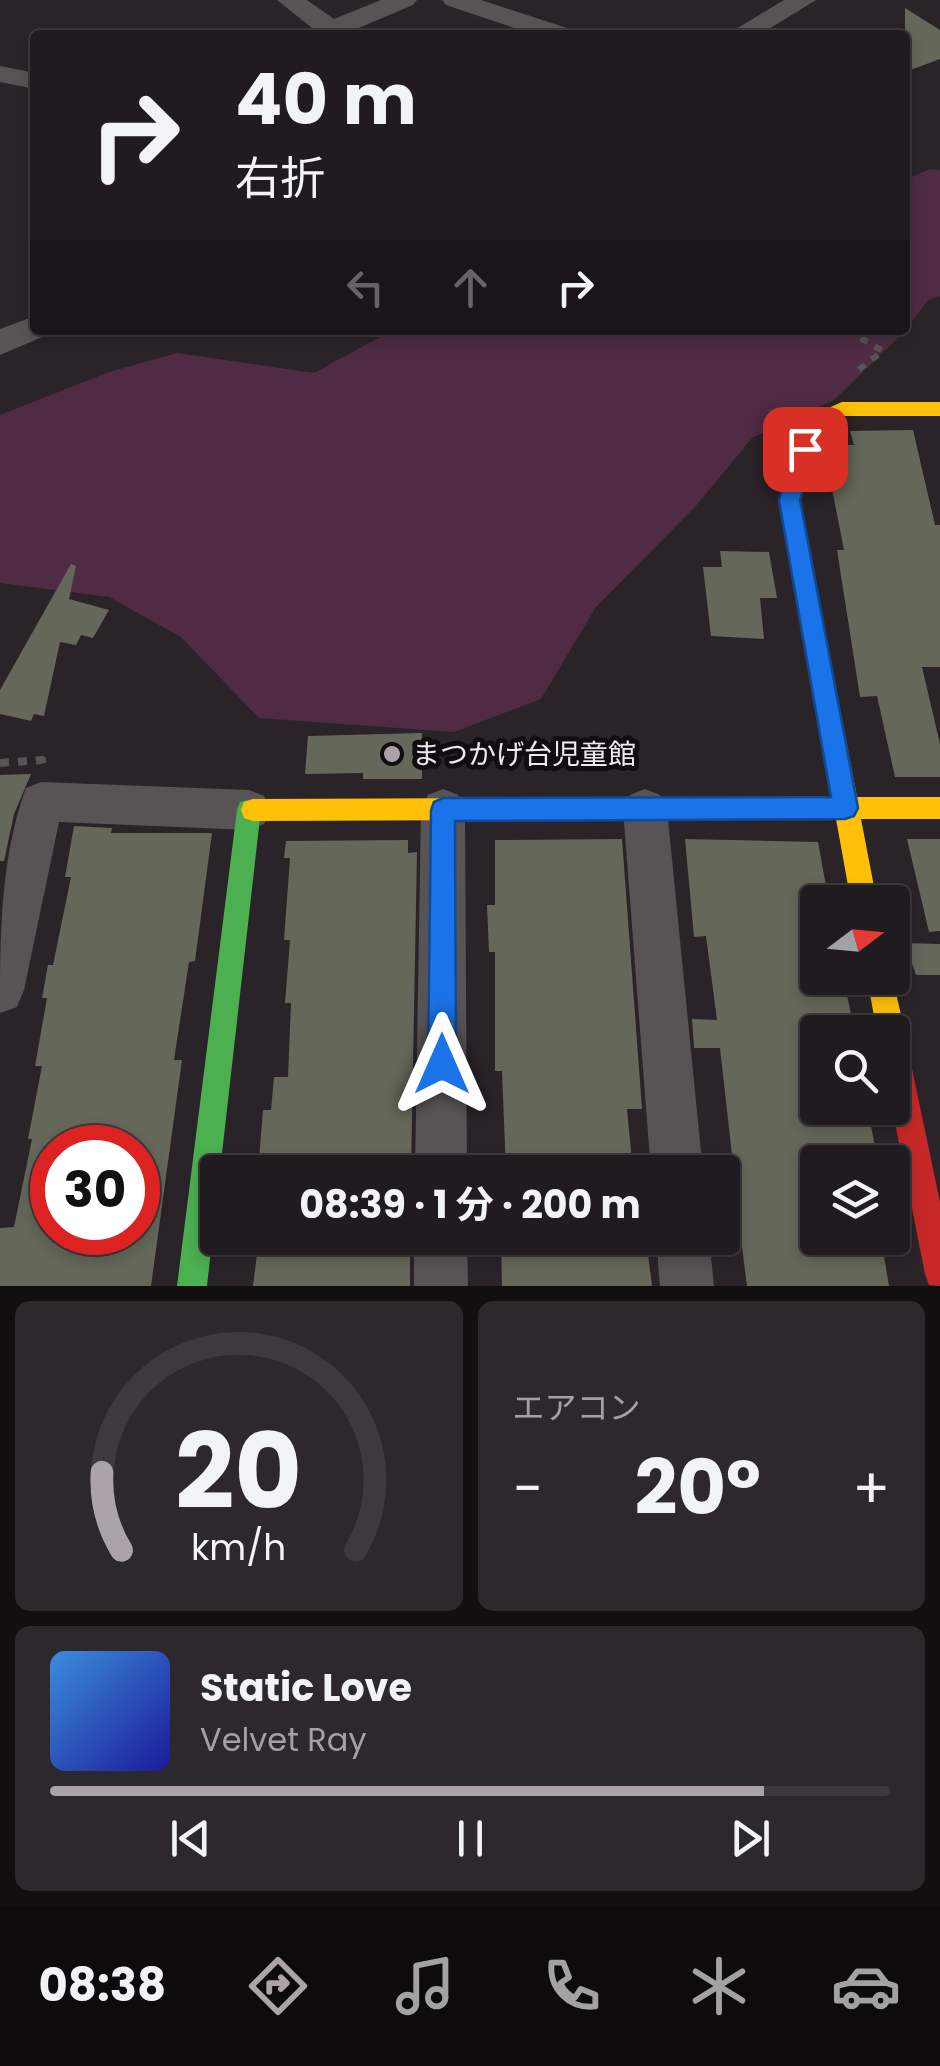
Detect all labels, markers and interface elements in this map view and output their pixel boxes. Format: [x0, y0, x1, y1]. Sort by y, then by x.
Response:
text: 40 m [235, 50, 417, 149]
icon: right [70, 70, 200, 200]
text: 右折 [235, 147, 325, 210]
icon: left [338, 260, 393, 315]
icon: ahead [443, 260, 498, 315]
icon: right [548, 260, 603, 315]
pin [763, 407, 848, 492]
icon: arrive [778, 422, 833, 477]
place label: まつかげ台児童館 [412, 735, 636, 774]
marker: まつかげ台児童館 [381, 743, 403, 765]
north arrow [800, 885, 910, 995]
map controls [800, 885, 910, 1255]
position arrow [390, 1012, 494, 1116]
button: search [800, 1015, 910, 1125]
speed limit sign: 30 [30, 1125, 160, 1255]
button: layers [800, 1145, 910, 1255]
text: 08:39 · 1 分 · 200 m [299, 1178, 641, 1231]
text: エアコン [513, 1385, 641, 1430]
text: 20 [175, 1399, 302, 1544]
text: 20° [634, 1435, 761, 1540]
text: − [513, 1450, 543, 1527]
text: + [852, 1450, 890, 1527]
text: km/h [191, 1522, 286, 1573]
text: Static Love [200, 1661, 412, 1714]
text: Velvet Ray [200, 1717, 366, 1762]
icon: previous [163, 1811, 218, 1866]
icon: pause [443, 1811, 498, 1866]
icon: next [723, 1811, 778, 1866]
icon: directions [243, 1951, 313, 2021]
icon: music [390, 1951, 460, 2021]
icon: phone [537, 1951, 607, 2021]
icon: climate [684, 1951, 754, 2021]
icon: car [831, 1951, 901, 2021]
text: 08:38 [39, 1954, 166, 2017]

